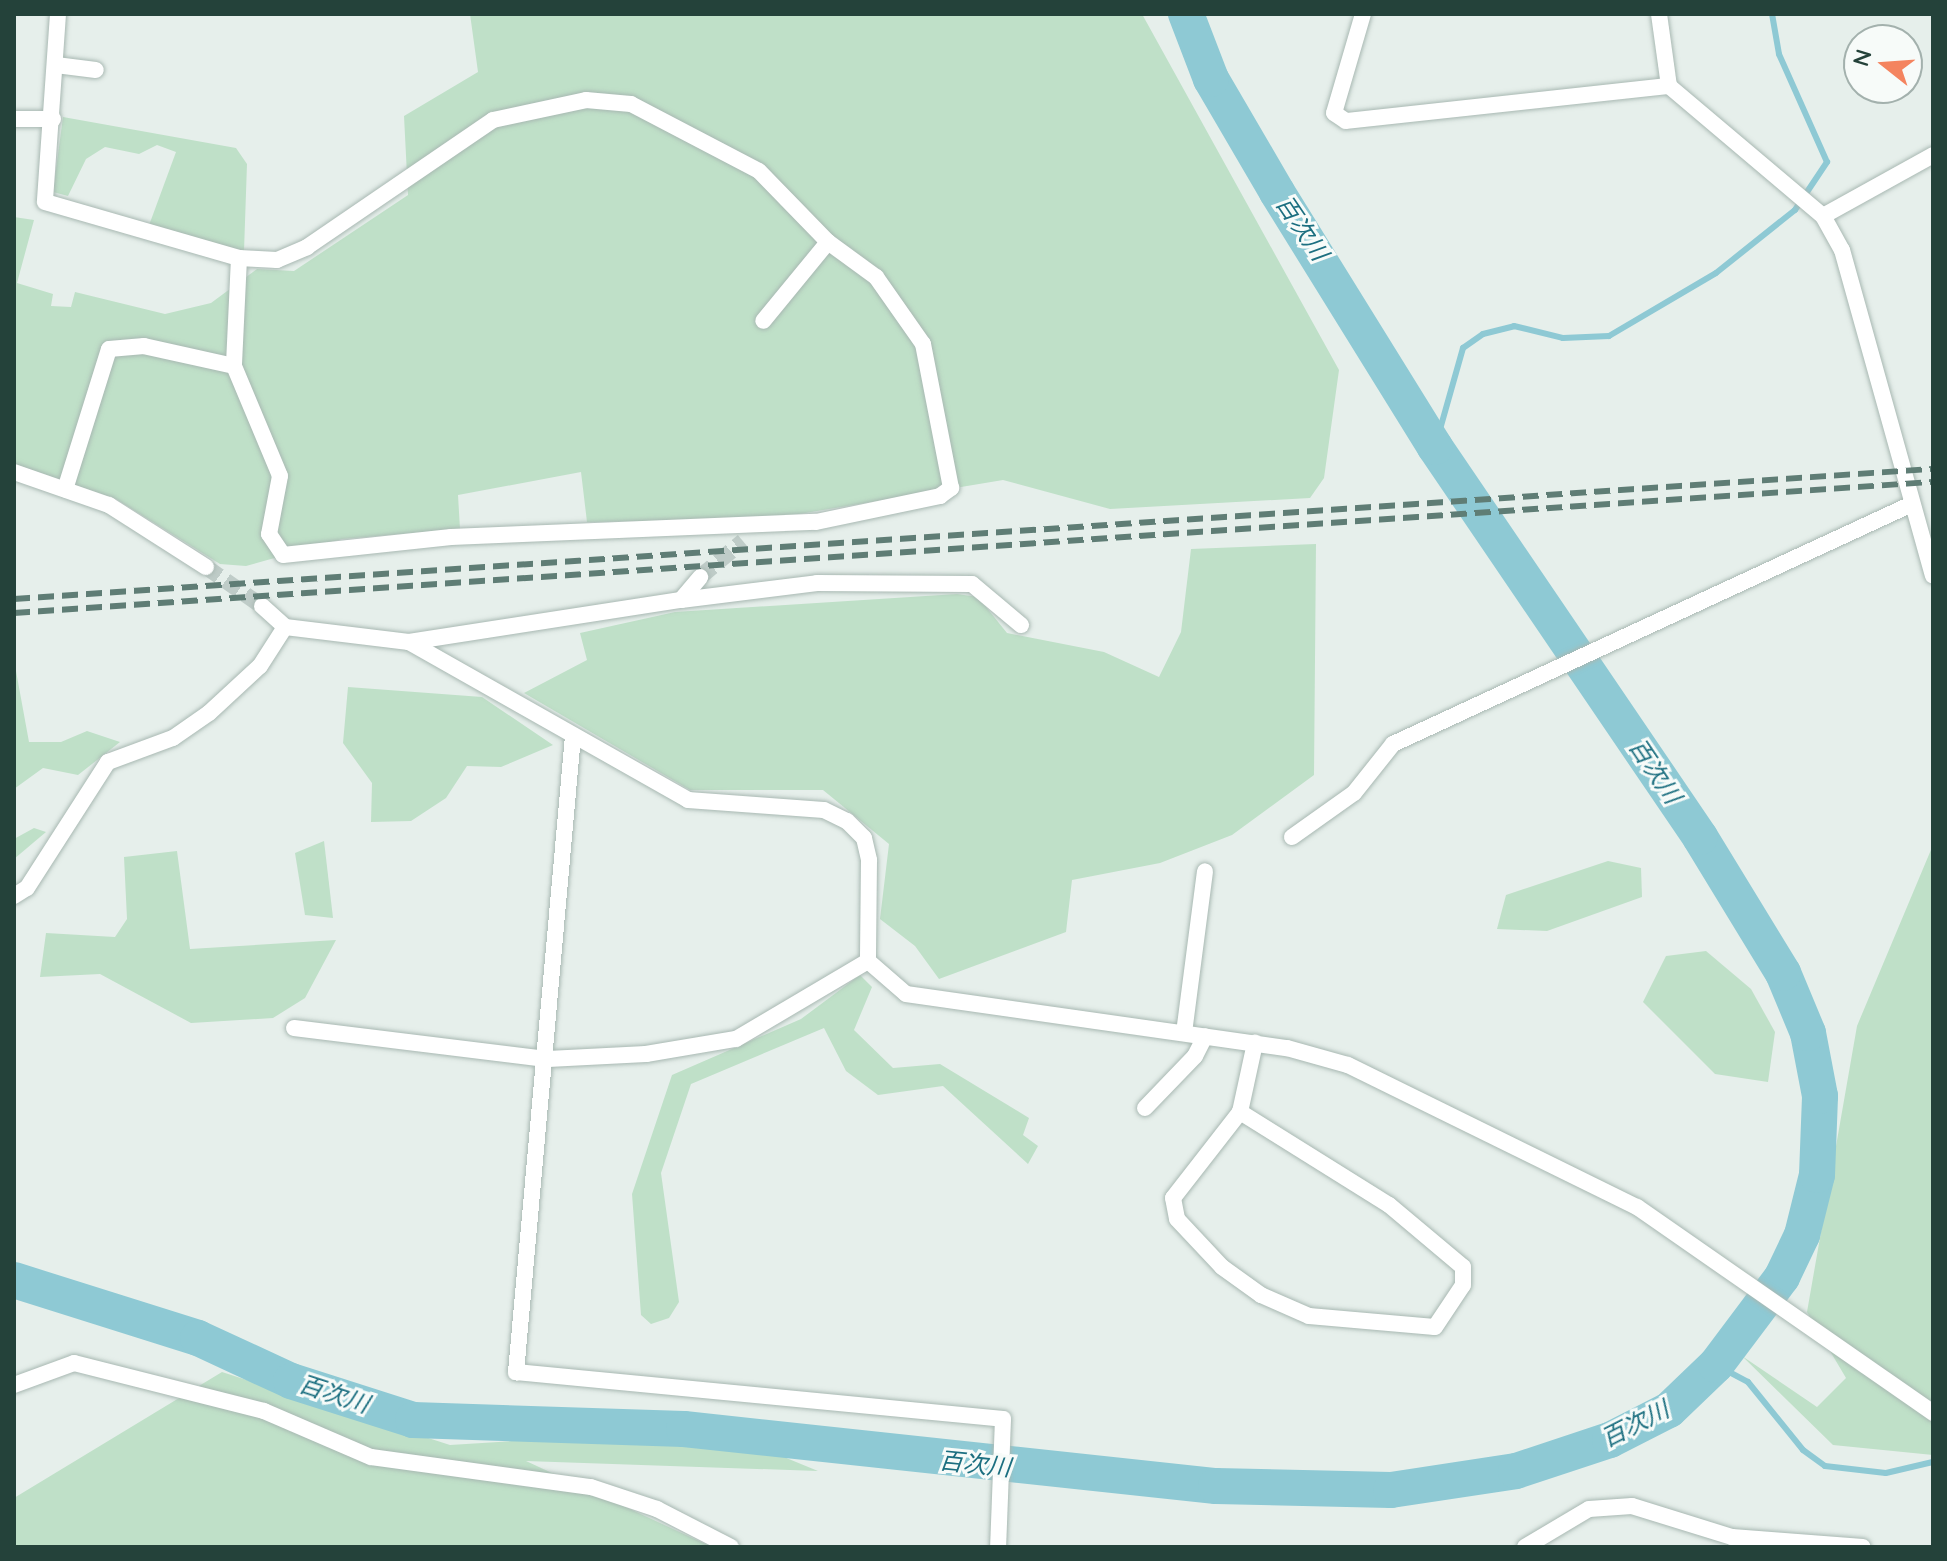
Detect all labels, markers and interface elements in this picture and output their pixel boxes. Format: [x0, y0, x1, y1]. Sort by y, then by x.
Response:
north arrow [1843, 24, 1923, 104]
text: N [1846, 46, 1878, 69]
water label: 百次川 [1270, 190, 1334, 266]
water label: 百次川 [1623, 733, 1687, 809]
water label: 百次川 [295, 1369, 373, 1419]
water label: 百次川 [1596, 1395, 1674, 1453]
water label: 百次川 [938, 1446, 1012, 1482]

